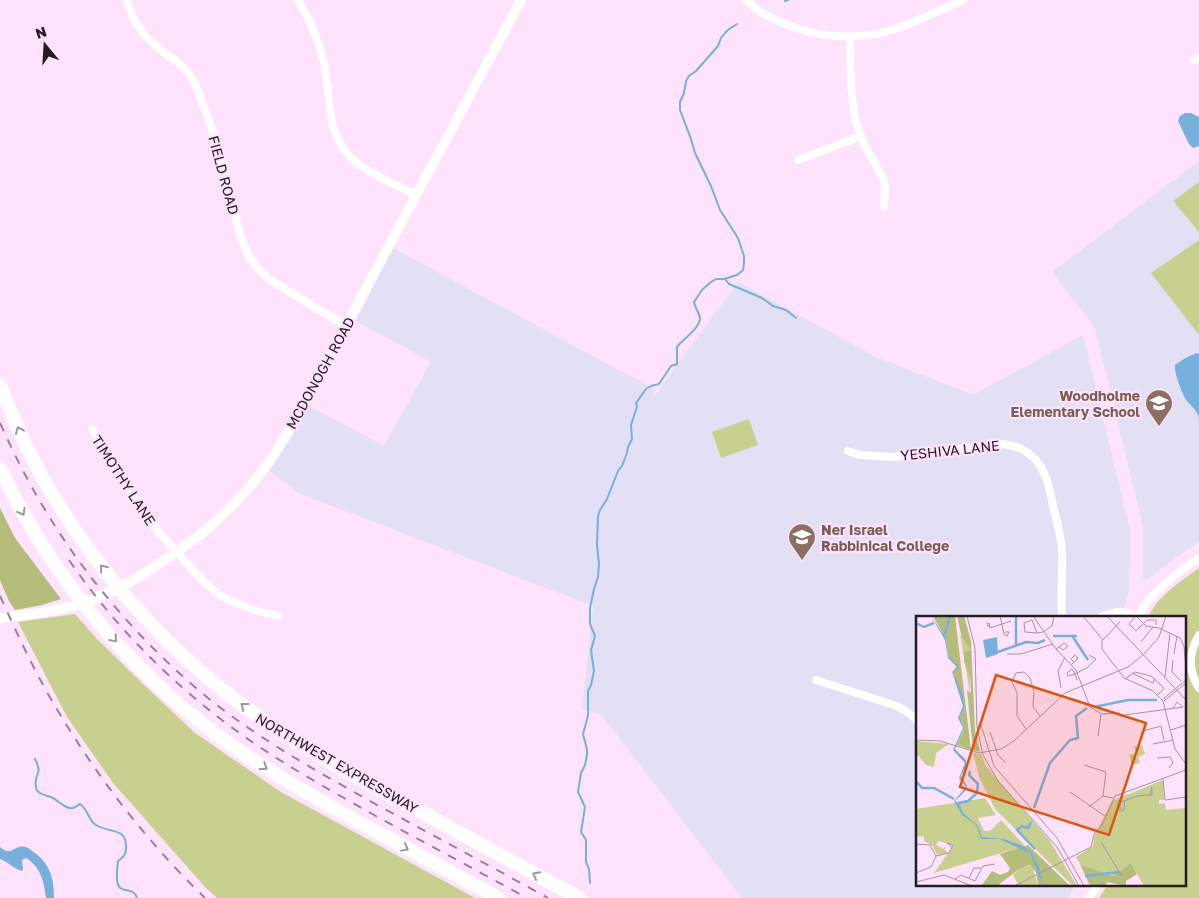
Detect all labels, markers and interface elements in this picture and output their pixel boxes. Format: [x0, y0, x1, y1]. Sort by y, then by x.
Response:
north arrow [20, 20, 70, 70]
text: N [33, 22, 49, 42]
street label: FIELD ROAD [205, 134, 243, 216]
street label: MCDONOGH ROAD [282, 314, 358, 432]
place label: Woodholme Elementary School [1011, 387, 1140, 420]
school or university icon: Woodholme Elementary School [1144, 388, 1174, 427]
one-way arrow [14, 426, 25, 435]
street label: TIMOTHY LANE [89, 432, 159, 528]
street label: YESHIVA LANE [900, 436, 1000, 464]
one-way arrow [16, 507, 26, 516]
place label: Ner Israel Rabbinical College [821, 521, 949, 554]
school or university icon: Ner Israel Rabbinical College [787, 522, 817, 561]
one-way arrow [100, 565, 109, 574]
inset map [916, 616, 1186, 886]
one-way arrow [108, 634, 117, 643]
one-way arrow [241, 704, 250, 712]
street label: NORTHWEST EXPRESSWAY [253, 709, 421, 817]
one-way arrow [258, 761, 267, 770]
one-way arrow [399, 841, 408, 851]
one-way arrow [532, 871, 541, 881]

